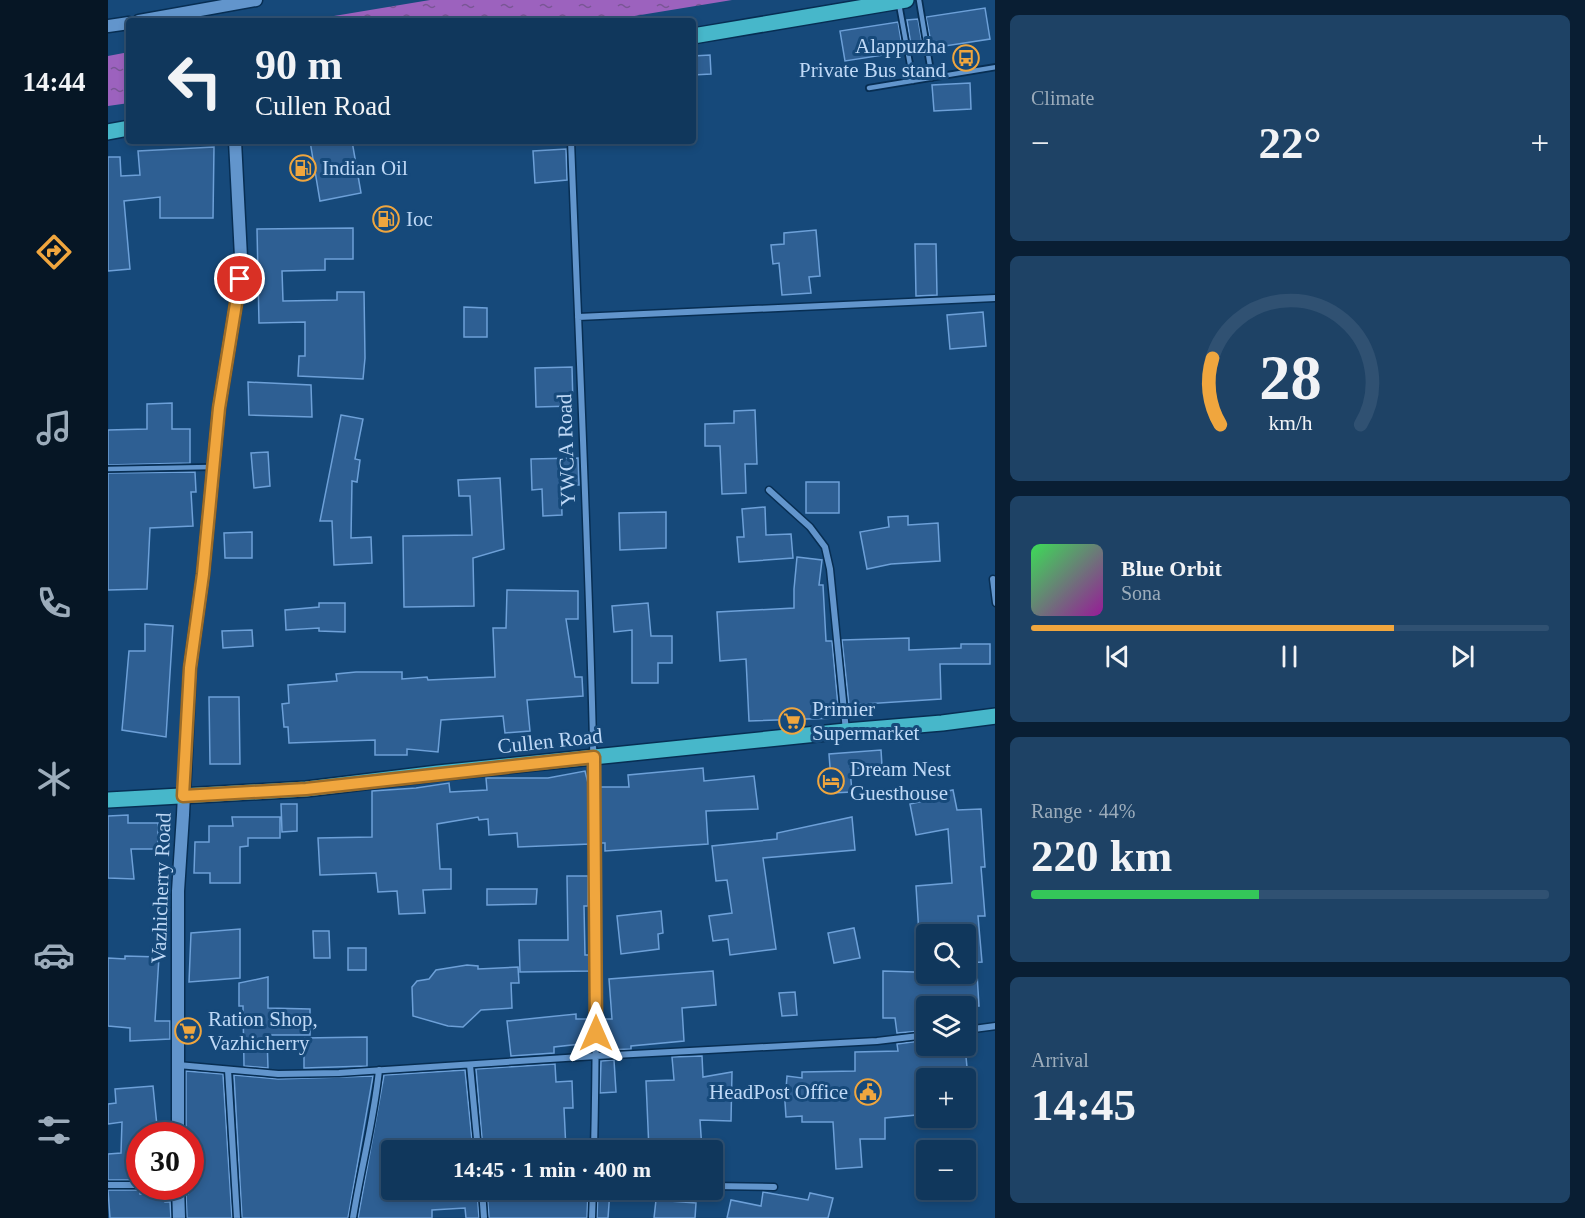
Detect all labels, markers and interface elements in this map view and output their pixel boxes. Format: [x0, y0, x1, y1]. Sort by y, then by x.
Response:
place label: Alappuzha Private Bus stand [799, 34, 947, 82]
icon: left [156, 42, 234, 120]
text: 90 m [255, 42, 343, 88]
bus stop icon: Alappuzha Private Bus stand [951, 43, 981, 73]
text: 14:44 [23, 67, 86, 97]
text: Climate [1031, 87, 1094, 109]
text: Cullen Road [255, 91, 391, 121]
text: 22° [1259, 118, 1322, 168]
text: − [1031, 125, 1050, 161]
text: + [1530, 125, 1549, 161]
fuel station icon: Indian Oil [288, 153, 318, 183]
place label: Indian Oil [322, 156, 408, 180]
fuel station icon: Ioc [371, 204, 401, 234]
place label: Ioc [406, 207, 433, 231]
icon: directions [33, 231, 75, 273]
pin [214, 253, 265, 304]
icon: arrive [223, 262, 256, 295]
text: 28 [1259, 344, 1321, 413]
street label: YWCA Road [552, 393, 580, 507]
icon: music [33, 407, 75, 449]
text: km/h [1268, 412, 1312, 436]
text: Blue Orbit [1121, 556, 1222, 581]
icon: phone [33, 582, 75, 624]
text: Sona [1121, 582, 1161, 604]
icon: previous [1101, 640, 1134, 673]
icon: pause [1273, 640, 1306, 673]
icon: next [1446, 640, 1479, 673]
place label: Primier Supermarket [812, 697, 919, 745]
supermarket icon: Primier Supermarket [777, 706, 807, 736]
street label: Cullen Road [496, 723, 604, 758]
place label: Dream Nest Guesthouse [850, 757, 951, 805]
icon: climate [33, 758, 75, 800]
hotel icon: Dream Nest Guesthouse [816, 766, 846, 796]
text: Range · 44% [1031, 800, 1135, 822]
street label: Vazhicherry Road [146, 812, 176, 964]
text: 220 km [1031, 831, 1172, 881]
map controls [916, 924, 976, 1200]
button: search [916, 924, 976, 984]
icon: car [33, 934, 75, 976]
button: layers [916, 996, 976, 1056]
position arrow [564, 1001, 628, 1065]
place label: Ration Shop, Vazhicherry [208, 1007, 318, 1055]
supermarket icon: Ration Shop, Vazhicherry [173, 1016, 203, 1046]
text: Arrival [1031, 1049, 1089, 1071]
button: + [916, 1068, 976, 1128]
public building icon: HeadPost Office [853, 1077, 883, 1107]
place label: HeadPost Office [709, 1080, 848, 1104]
text: 14:45 [1031, 1080, 1136, 1130]
icon: filters [33, 1109, 75, 1151]
speed limit sign: 30 [126, 1122, 204, 1200]
button: − [916, 1140, 976, 1200]
text: 14:45 · 1 min · 400 m [453, 1157, 651, 1182]

